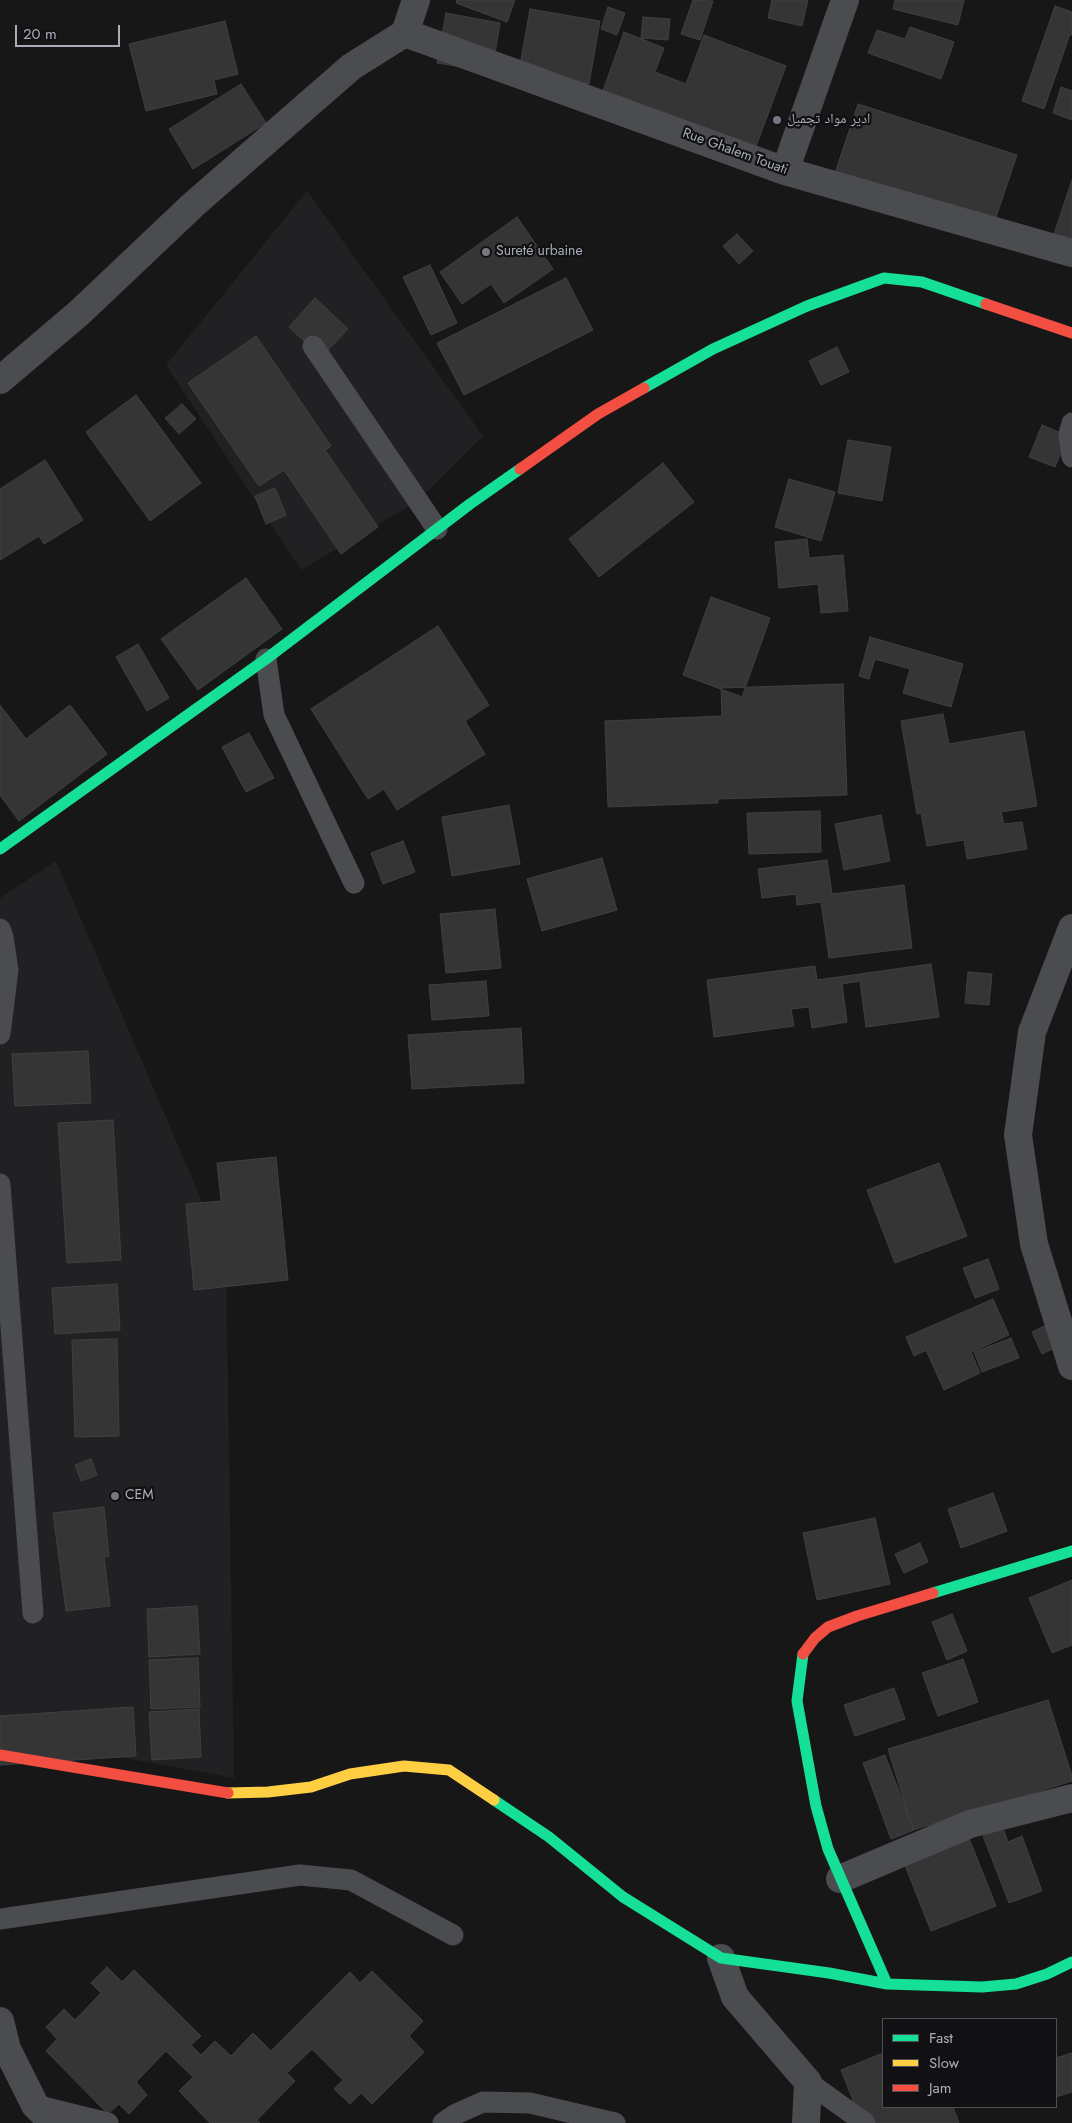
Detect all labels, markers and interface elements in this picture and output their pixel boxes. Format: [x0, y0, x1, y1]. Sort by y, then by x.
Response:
scale bar [18, 15, 122, 47]
text: 20 m [23, 23, 57, 45]
place label: ادير مواد تجميل [787, 112, 870, 128]
marker: ادير مواد تجميل [771, 114, 783, 126]
street label: Rue Ghalem Touati [680, 125, 790, 179]
place label: Sureté urbaine [496, 244, 583, 260]
marker: Sureté urbaine [480, 246, 492, 258]
place label: CEM [125, 1488, 154, 1504]
marker: CEM [109, 1490, 121, 1502]
legend [882, 2018, 1057, 2108]
text: Fast [929, 2027, 953, 2049]
text: Slow [929, 2052, 959, 2074]
text: Jam [929, 2077, 952, 2099]

